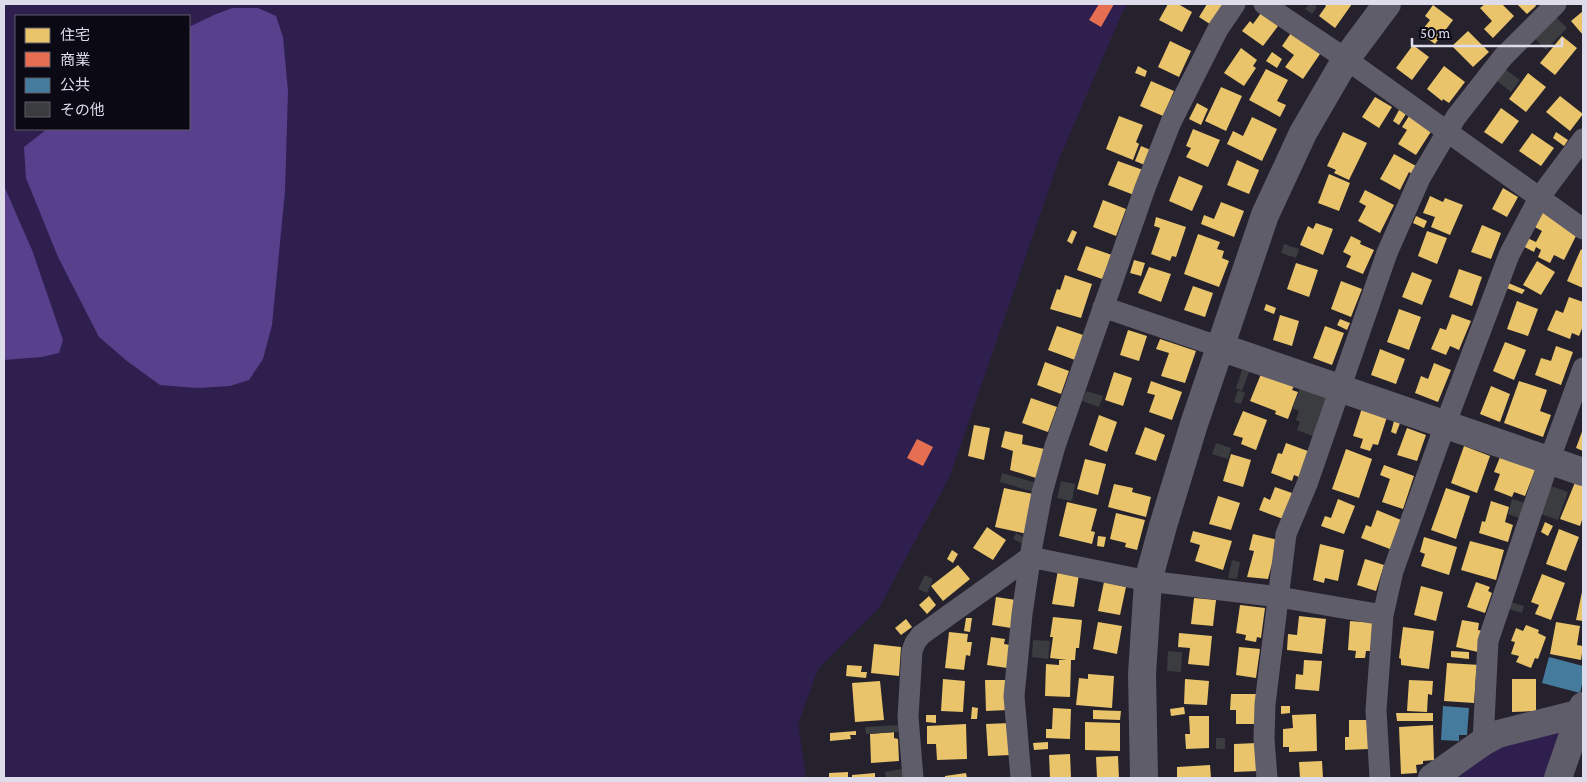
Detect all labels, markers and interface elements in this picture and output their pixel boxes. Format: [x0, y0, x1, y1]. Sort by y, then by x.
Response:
legend [15, 15, 190, 130]
scale bar [1412, 15, 1562, 47]
text: 50 m [1420, 25, 1450, 41]
text: 住宅 [60, 27, 90, 43]
text: 商業 [60, 52, 90, 68]
text: 公共 [60, 77, 90, 93]
text: その他 [60, 102, 105, 118]

